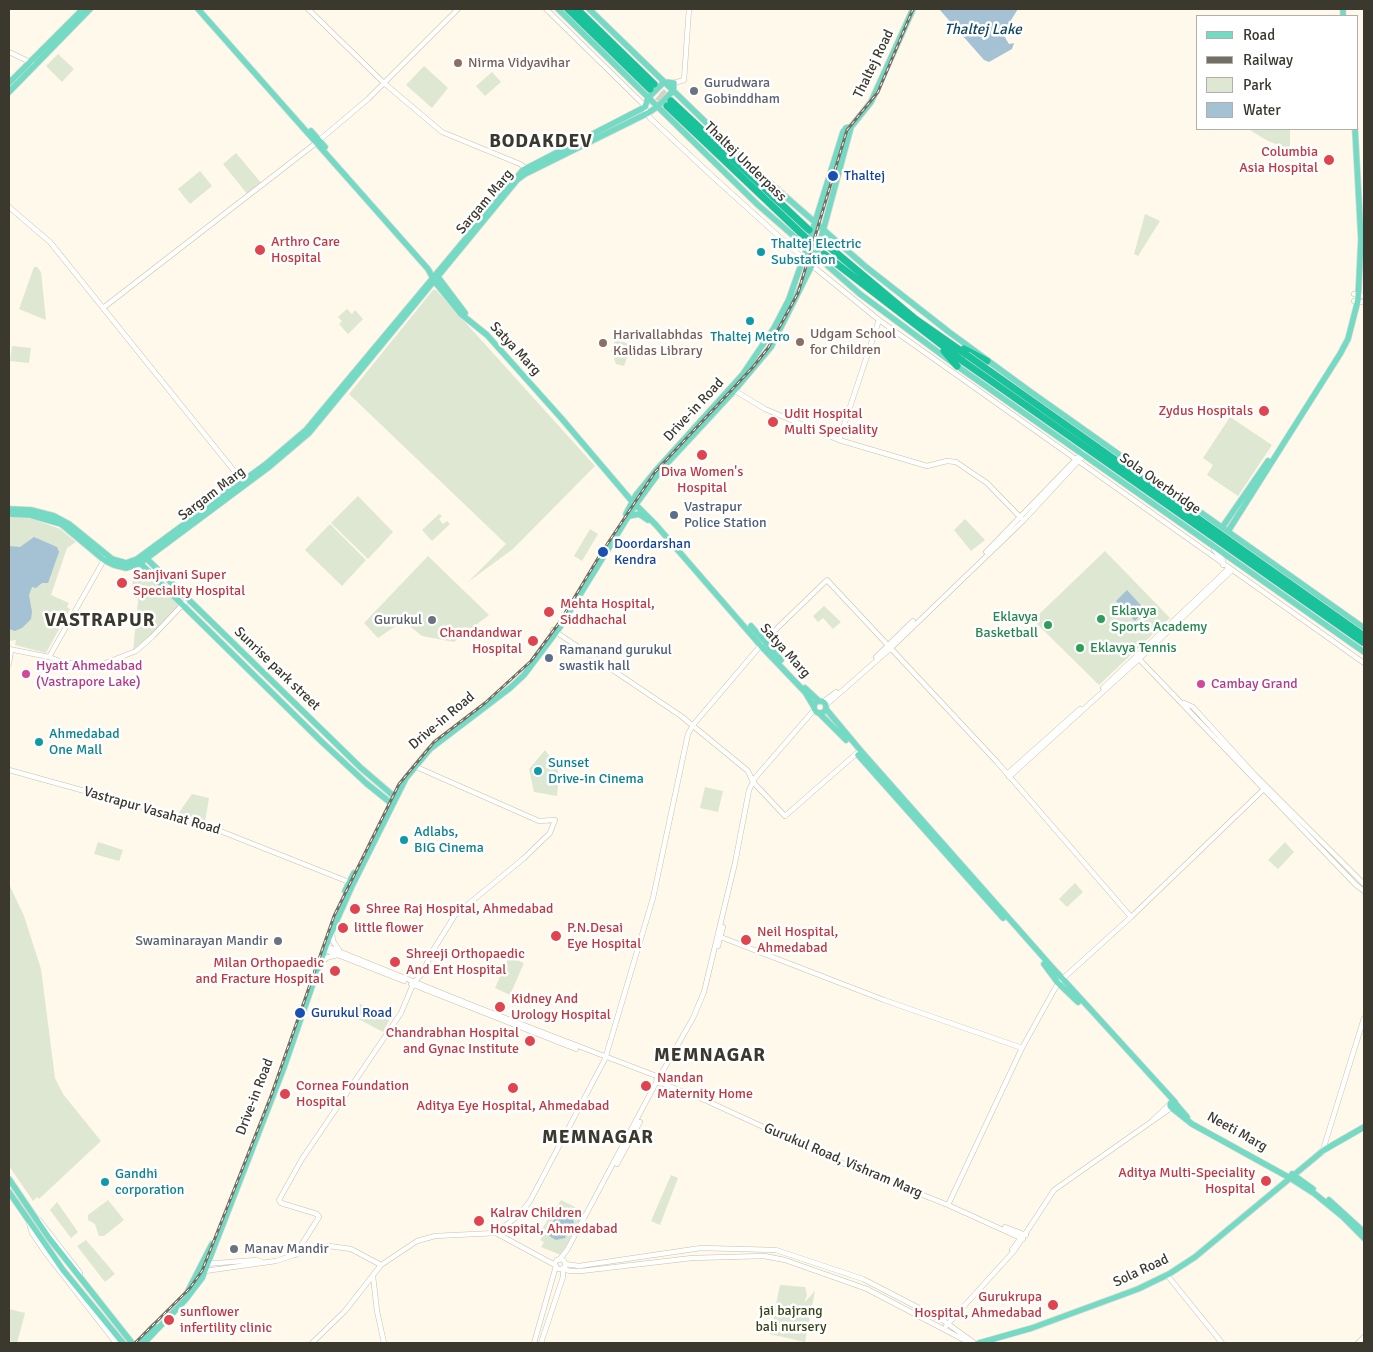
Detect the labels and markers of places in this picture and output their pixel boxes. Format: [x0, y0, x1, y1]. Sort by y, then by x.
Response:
place label: Nirma Vidyavihar [468, 55, 570, 71]
marker: Nirma Vidyavihar [452, 57, 464, 69]
place label: Gurudwara Gobinddham [704, 75, 780, 108]
marker: Gurudwara Gobinddham [688, 85, 700, 97]
place label: Columbia Asia Hospital [1239, 144, 1318, 176]
marker: Columbia Asia Hospital [1322, 153, 1336, 167]
place label: Thaltej [844, 168, 885, 184]
marker: Thaltej [826, 169, 840, 183]
place label: Arthro Care Hospital [271, 234, 340, 266]
place label: Thaltej Electric Substation [771, 236, 861, 268]
marker: Arthro Care Hospital [253, 243, 267, 257]
marker: Thaltej Electric Substation [755, 246, 767, 258]
marker: Thaltej Metro [744, 315, 756, 327]
place label: Udgam School for Children [810, 326, 896, 358]
place label: Harivallabhdas Kalidas Library [613, 327, 703, 360]
place label: Thaltej Metro [710, 329, 790, 345]
marker: Udgam School for Children [794, 336, 806, 348]
marker: Harivallabhdas Kalidas Library [597, 337, 609, 349]
place label: Zydus Hospitals [1159, 403, 1253, 419]
marker: Zydus Hospitals [1257, 404, 1271, 418]
place label: Udit Hospital Multi Speciality [784, 406, 878, 438]
marker: Udit Hospital Multi Speciality [766, 415, 780, 429]
marker: Diva Women's Hospital [695, 448, 709, 462]
place label: Diva Women's Hospital [661, 464, 743, 497]
place label: Vastrapur Police Station [684, 499, 767, 532]
marker: Vastrapur Police Station [668, 509, 680, 521]
place label: Doordarshan Kendra [614, 536, 691, 568]
marker: Doordarshan Kendra [596, 545, 610, 559]
place label: Sanjivani Super Speciality Hospital [133, 567, 245, 600]
marker: Sanjivani Super Speciality Hospital [115, 576, 129, 590]
place label: Mehta Hospital, Siddhachal [560, 596, 655, 628]
place label: Eklavya Sports Academy [1111, 603, 1207, 636]
marker: Mehta Hospital, Siddhachal [542, 605, 556, 619]
place label: Eklavya Basketball [975, 609, 1038, 642]
place label: Gurukul [374, 612, 422, 628]
marker: Eklavya Sports Academy [1095, 613, 1107, 625]
marker: Gurukul [426, 614, 438, 626]
marker: Eklavya Basketball [1042, 619, 1054, 631]
place label: Chandandwar Hospital [439, 625, 522, 658]
marker: Chandandwar Hospital [526, 634, 540, 648]
place label: Eklavya Tennis [1090, 640, 1177, 656]
place label: Ramanand gurukul swastik hall [559, 642, 672, 674]
marker: Eklavya Tennis [1074, 642, 1086, 654]
marker: Ramanand gurukul swastik hall [543, 652, 555, 664]
place label: Hyatt Ahmedabad (Vastrapore Lake) [36, 658, 142, 690]
marker: Hyatt Ahmedabad (Vastrapore Lake) [20, 668, 32, 680]
place label: Cambay Grand [1211, 676, 1298, 692]
marker: Cambay Grand [1195, 678, 1207, 690]
place label: Ahmedabad One Mall [49, 726, 120, 759]
marker: Ahmedabad One Mall [33, 736, 45, 748]
place label: Sunset Drive-in Cinema [548, 755, 644, 788]
marker: Sunset Drive-in Cinema [532, 765, 544, 777]
place label: Adlabs, BIG Cinema [414, 824, 484, 856]
marker: Adlabs, BIG Cinema [398, 834, 410, 846]
place label: Shree Raj Hospital, Ahmedabad [366, 901, 553, 917]
marker: Shree Raj Hospital, Ahmedabad [348, 902, 362, 916]
place label: little flower [354, 920, 423, 936]
place label: P.N.Desai Eye Hospital [567, 920, 641, 952]
marker: little flower [336, 921, 350, 935]
place label: Neil Hospital, Ahmedabad [757, 924, 838, 956]
marker: P.N.Desai Eye Hospital [549, 929, 563, 943]
place label: Swaminarayan Mandir [135, 933, 268, 949]
marker: Neil Hospital, Ahmedabad [739, 933, 753, 947]
marker: Swaminarayan Mandir [272, 935, 284, 947]
place label: Shreeji Orthopaedic And Ent Hospital [406, 946, 525, 979]
place label: Milan Orthopaedic and Fracture Hospital [195, 955, 324, 988]
marker: Shreeji Orthopaedic And Ent Hospital [388, 955, 402, 969]
marker: Milan Orthopaedic and Fracture Hospital [328, 964, 342, 978]
place label: Kidney And Urology Hospital [511, 991, 611, 1024]
marker: Kidney And Urology Hospital [493, 1000, 507, 1014]
place label: Gurukul Road [311, 1005, 392, 1021]
marker: Gurukul Road [293, 1006, 307, 1020]
place label: Chandrabhan Hospital and Gynac Institute [386, 1025, 519, 1058]
marker: Chandrabhan Hospital and Gynac Institute [523, 1034, 537, 1048]
place label: Nandan Maternity Home [657, 1070, 753, 1102]
place label: Cornea Foundation Hospital [296, 1078, 409, 1110]
marker: Nandan Maternity Home [639, 1079, 653, 1093]
marker: Aditya Eye Hospital, Ahmedabad [506, 1081, 520, 1095]
marker: Cornea Foundation Hospital [278, 1087, 292, 1101]
place label: Aditya Eye Hospital, Ahmedabad [417, 1098, 609, 1114]
place label: Aditya Multi-Speciality Hospital [1118, 1165, 1255, 1198]
place label: Gandhi corporation [115, 1166, 184, 1198]
marker: Aditya Multi-Speciality Hospital [1259, 1174, 1273, 1188]
marker: Gandhi corporation [99, 1176, 111, 1188]
place label: Kalrav Children Hospital, Ahmedabad [490, 1205, 618, 1238]
marker: Kalrav Children Hospital, Ahmedabad [472, 1214, 486, 1228]
place label: Manav Mandir [244, 1241, 329, 1257]
marker: Manav Mandir [228, 1243, 240, 1255]
place label: Gurukrupa Hospital, Ahmedabad [914, 1289, 1042, 1321]
marker: Gurukrupa Hospital, Ahmedabad [1046, 1298, 1060, 1312]
place label: sunflower infertility clinic [180, 1304, 272, 1336]
marker: sunflower infertility clinic [162, 1313, 176, 1327]

